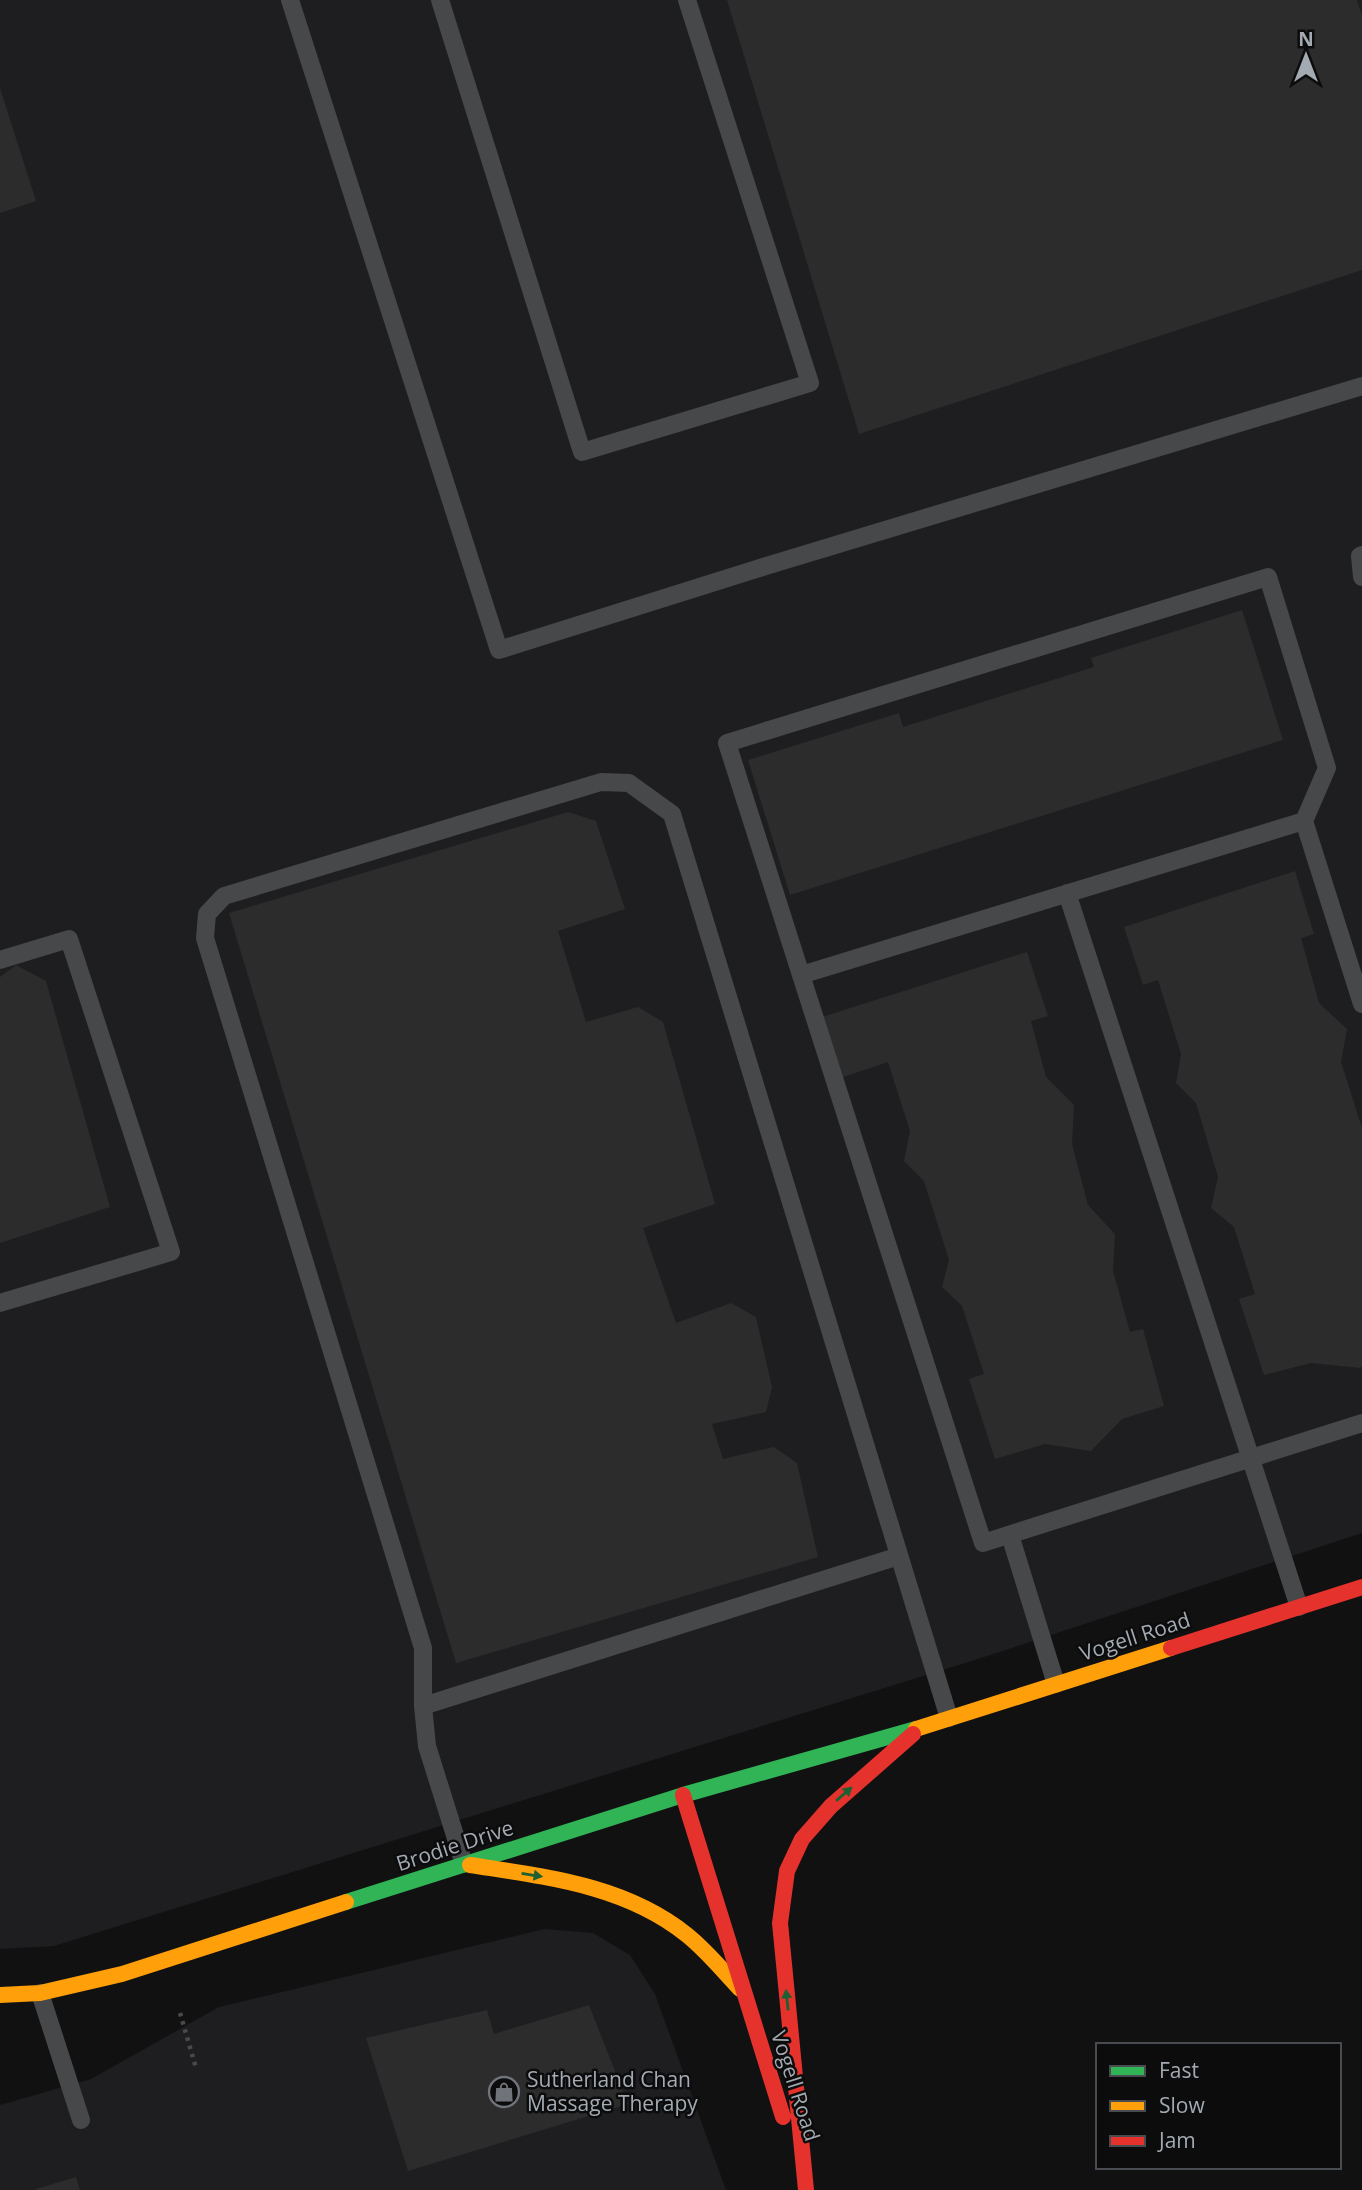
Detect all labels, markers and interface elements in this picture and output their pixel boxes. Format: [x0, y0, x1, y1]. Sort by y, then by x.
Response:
north arrow [1271, 21, 1341, 91]
text: N [1298, 26, 1314, 52]
street label: Vogell Road [1076, 1605, 1193, 1667]
one-way arrow [836, 1786, 853, 1802]
street label: Brodie Drive [393, 1813, 517, 1877]
one-way arrow [521, 1870, 543, 1881]
one-way arrow [782, 1989, 793, 2011]
street label: Vogell Road [765, 2027, 827, 2144]
legend [1096, 2043, 1341, 2169]
text: Fast [1159, 2056, 1199, 2084]
place label: Sutherland Chan Massage Therapy [527, 2065, 698, 2117]
shop icon: Sutherland Chan Massage Therapy [487, 2075, 521, 2109]
text: Slow [1159, 2091, 1205, 2119]
text: Jam [1157, 2126, 1196, 2154]

